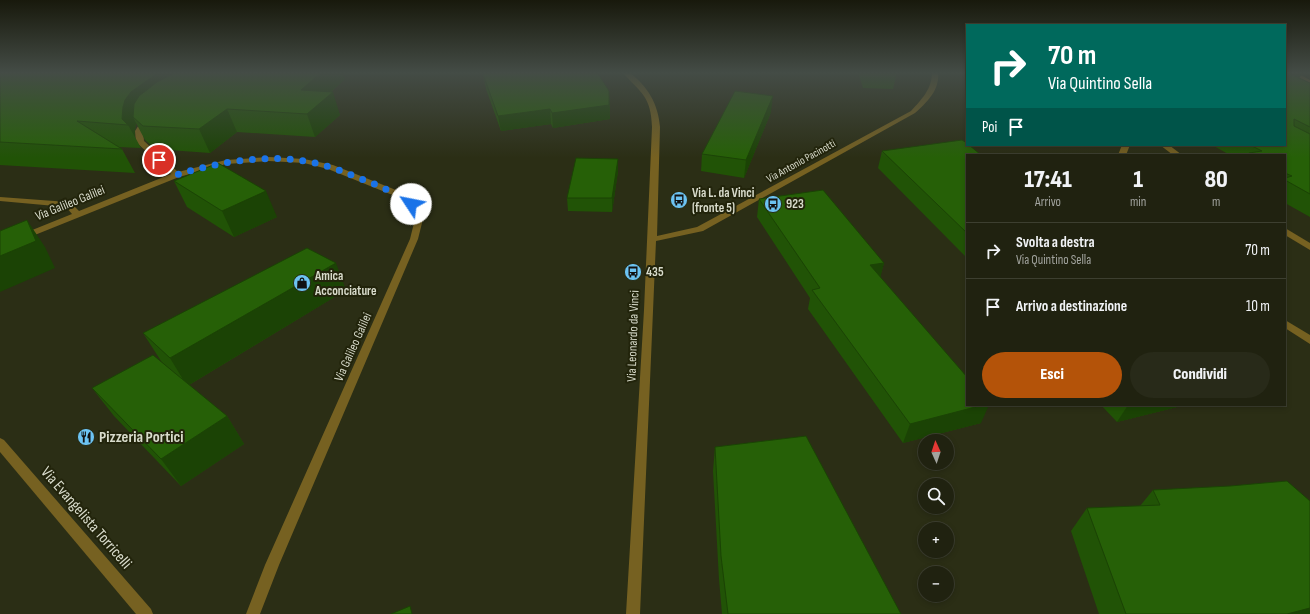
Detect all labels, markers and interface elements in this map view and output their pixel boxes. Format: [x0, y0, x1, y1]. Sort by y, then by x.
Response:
text: 70 m [1048, 39, 1096, 72]
icon: right [982, 40, 1034, 92]
text: Via Quintino Sella [1048, 73, 1152, 94]
icon: arrive [1005, 116, 1027, 138]
text: Poi [982, 118, 997, 137]
street label: Via Antonio Pacinotti [764, 137, 838, 185]
pin [142, 143, 176, 177]
icon: arrive [148, 149, 170, 171]
text: 17:41 [1024, 165, 1072, 194]
text: 1 [1133, 165, 1143, 194]
text: 80 [1204, 165, 1228, 194]
street label: Via Galileo Galilei [33, 182, 107, 224]
position arrow [390, 183, 432, 225]
place label: Via L. da Vinci (fronte 5) [692, 185, 755, 216]
bus stop icon: Via L. da Vinci (fronte 5) [669, 190, 689, 210]
bus stop icon: 923 [763, 194, 783, 214]
text: Arrivo [1035, 194, 1061, 210]
text: min [1130, 194, 1146, 210]
text: m [1212, 194, 1220, 210]
place label: 923 [786, 196, 804, 212]
text: Svolta a destra [1016, 233, 1095, 252]
icon: right [982, 240, 1004, 262]
text: 70 m [1245, 241, 1270, 260]
text: Via Quintino Sella [1016, 252, 1091, 268]
bus stop icon: 435 [623, 262, 643, 282]
place label: 435 [646, 264, 664, 280]
place label: Amica Acconciature [314, 268, 377, 299]
shop icon: Amica Acconciature [292, 273, 312, 293]
street label: Via Leonardo da Vinci [623, 290, 643, 382]
icon: arrive [982, 296, 1004, 318]
text: Arrivo a destinazione [1016, 297, 1127, 316]
text: 10 m [1246, 297, 1270, 316]
street label: Via Galileo Galilei [331, 310, 375, 384]
button: Esci [982, 352, 1122, 398]
button: Condividi [1130, 352, 1270, 398]
restaurant icon: Pizzeria Portici [76, 427, 96, 447]
place label: Pizzeria Portici [99, 428, 184, 447]
north arrow [918, 434, 954, 470]
map controls [918, 434, 954, 602]
street label: Via Evangelista Torricelli [37, 463, 135, 573]
button: search [918, 478, 954, 514]
button: + [918, 522, 954, 558]
button: − [918, 566, 954, 602]

